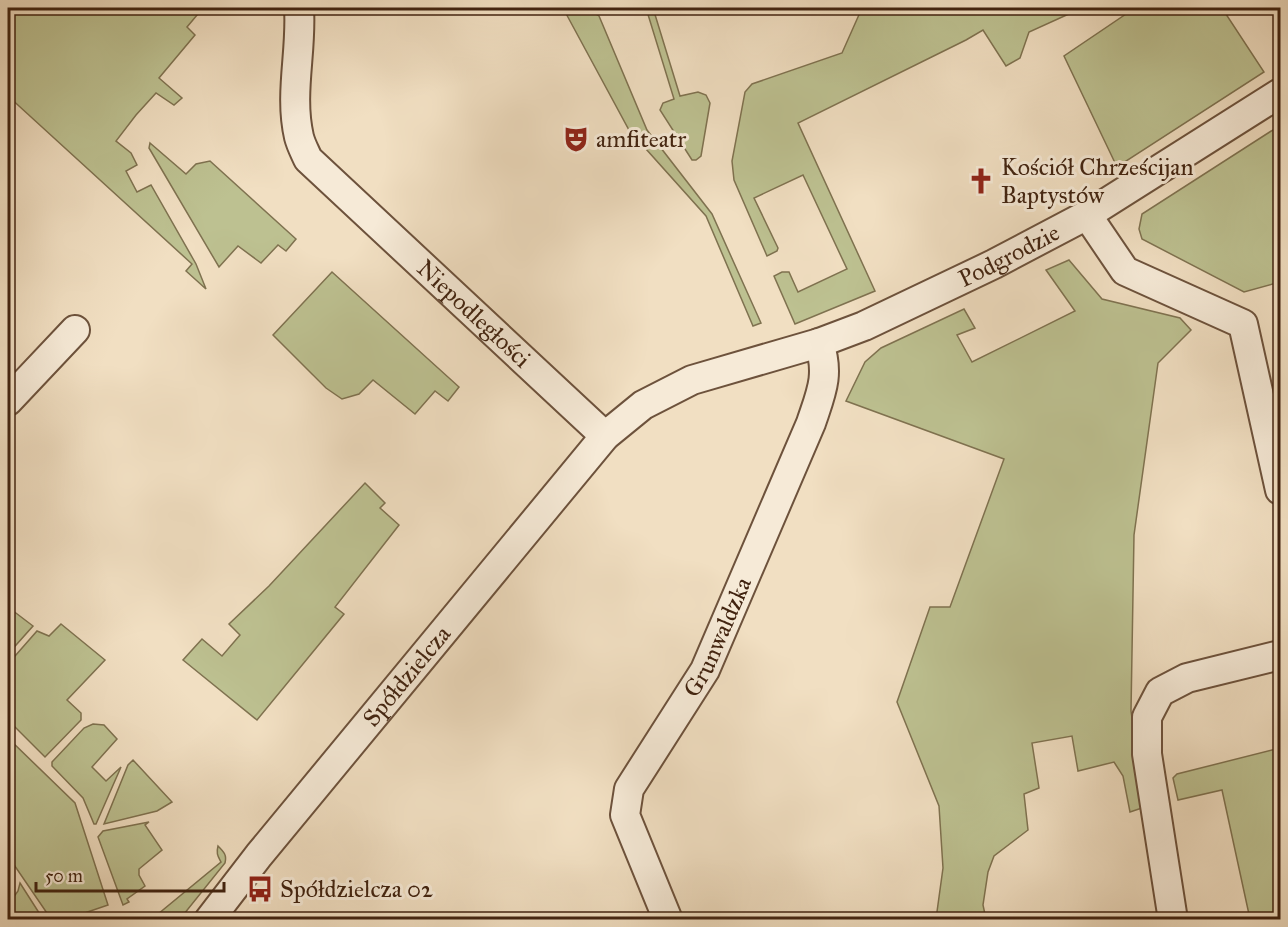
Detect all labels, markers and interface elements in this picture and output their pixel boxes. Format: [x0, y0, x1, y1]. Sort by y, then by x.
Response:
theatre icon: amfiteatr [561, 124, 591, 154]
place label: amfiteatr [596, 124, 686, 154]
place label: Kościół Chrześcijan Baptystów [1001, 152, 1193, 210]
church icon: Kościół Chrześcijan Baptystów [966, 166, 996, 196]
street label: Podgrodzie [954, 217, 1065, 294]
street label: Niepodległości [411, 253, 537, 374]
street label: Grunwaldzka [677, 572, 758, 703]
street label: Spółdzielcza [356, 619, 458, 733]
scale bar [36, 855, 224, 893]
text: 50 m [45, 865, 83, 887]
bus stop icon: Spółdzielcza 02 [245, 874, 275, 904]
place label: Spółdzielcza 02 [280, 874, 433, 904]

